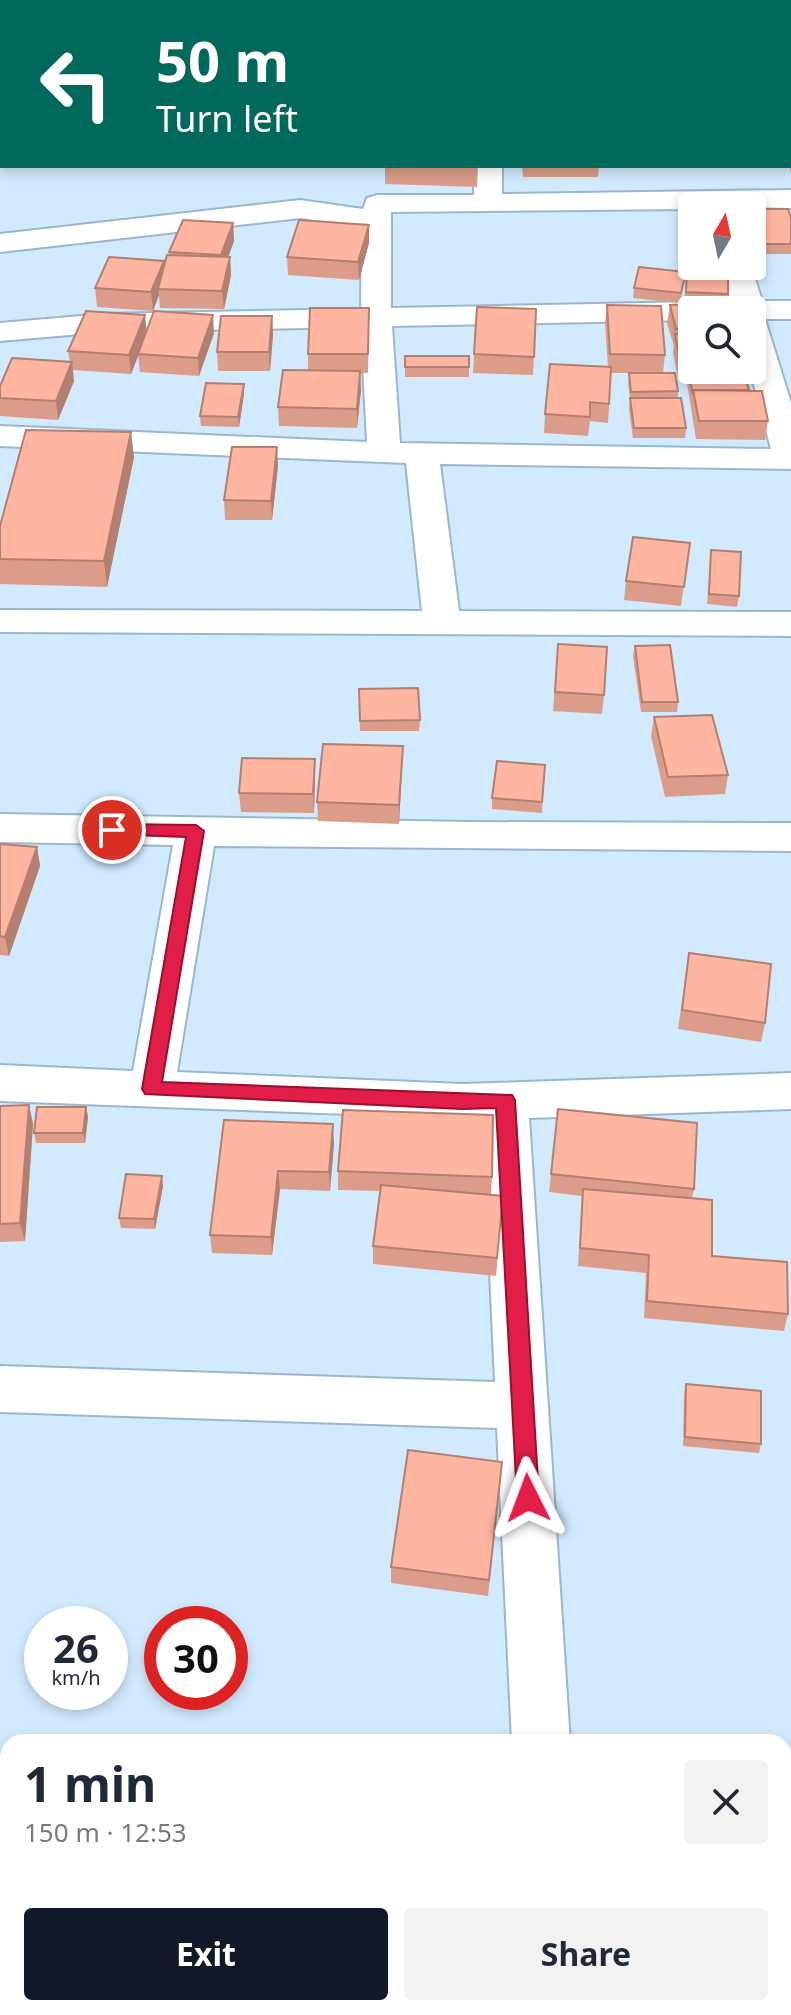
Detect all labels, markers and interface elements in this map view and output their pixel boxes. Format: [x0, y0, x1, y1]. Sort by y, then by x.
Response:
text: 50 m [156, 22, 289, 98]
icon: left [24, 32, 128, 136]
text: Turn left [156, 94, 298, 143]
north arrow [678, 192, 766, 280]
map controls [678, 192, 766, 384]
button: search [678, 296, 766, 384]
pin [78, 796, 146, 864]
icon: arrive [90, 808, 134, 852]
position arrow [486, 1456, 570, 1540]
speed limit sign: 30 [144, 1606, 248, 1710]
text: 26 [53, 1620, 99, 1675]
text: km/h [51, 1664, 101, 1691]
text: 1 min [24, 1751, 156, 1816]
button: close [684, 1760, 768, 1844]
text: 150 m · 12:53 [24, 1814, 187, 1850]
button: Exit [24, 1908, 388, 2000]
button: Share [404, 1908, 768, 2000]

